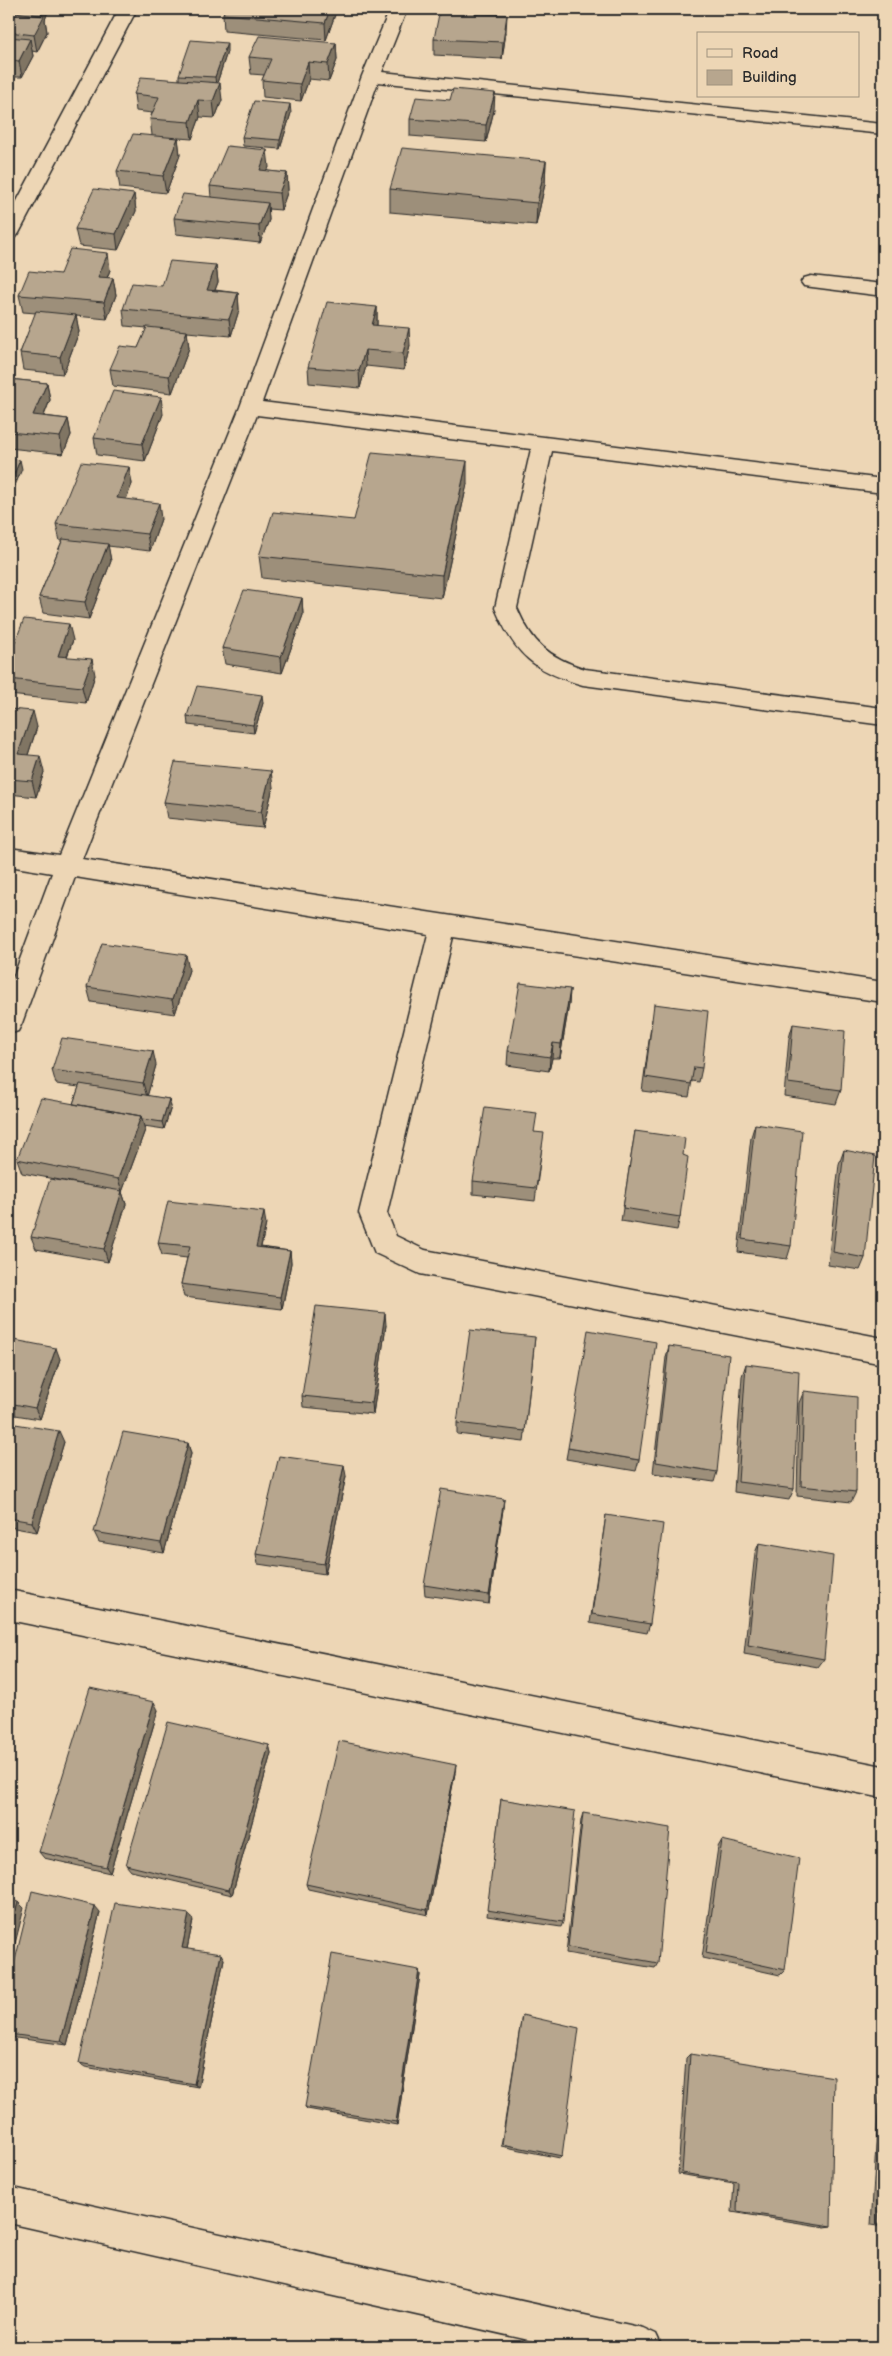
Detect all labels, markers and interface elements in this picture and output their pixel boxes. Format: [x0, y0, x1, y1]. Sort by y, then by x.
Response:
legend [697, 32, 860, 98]
text: Road [742, 44, 778, 63]
text: Building [742, 68, 797, 87]

